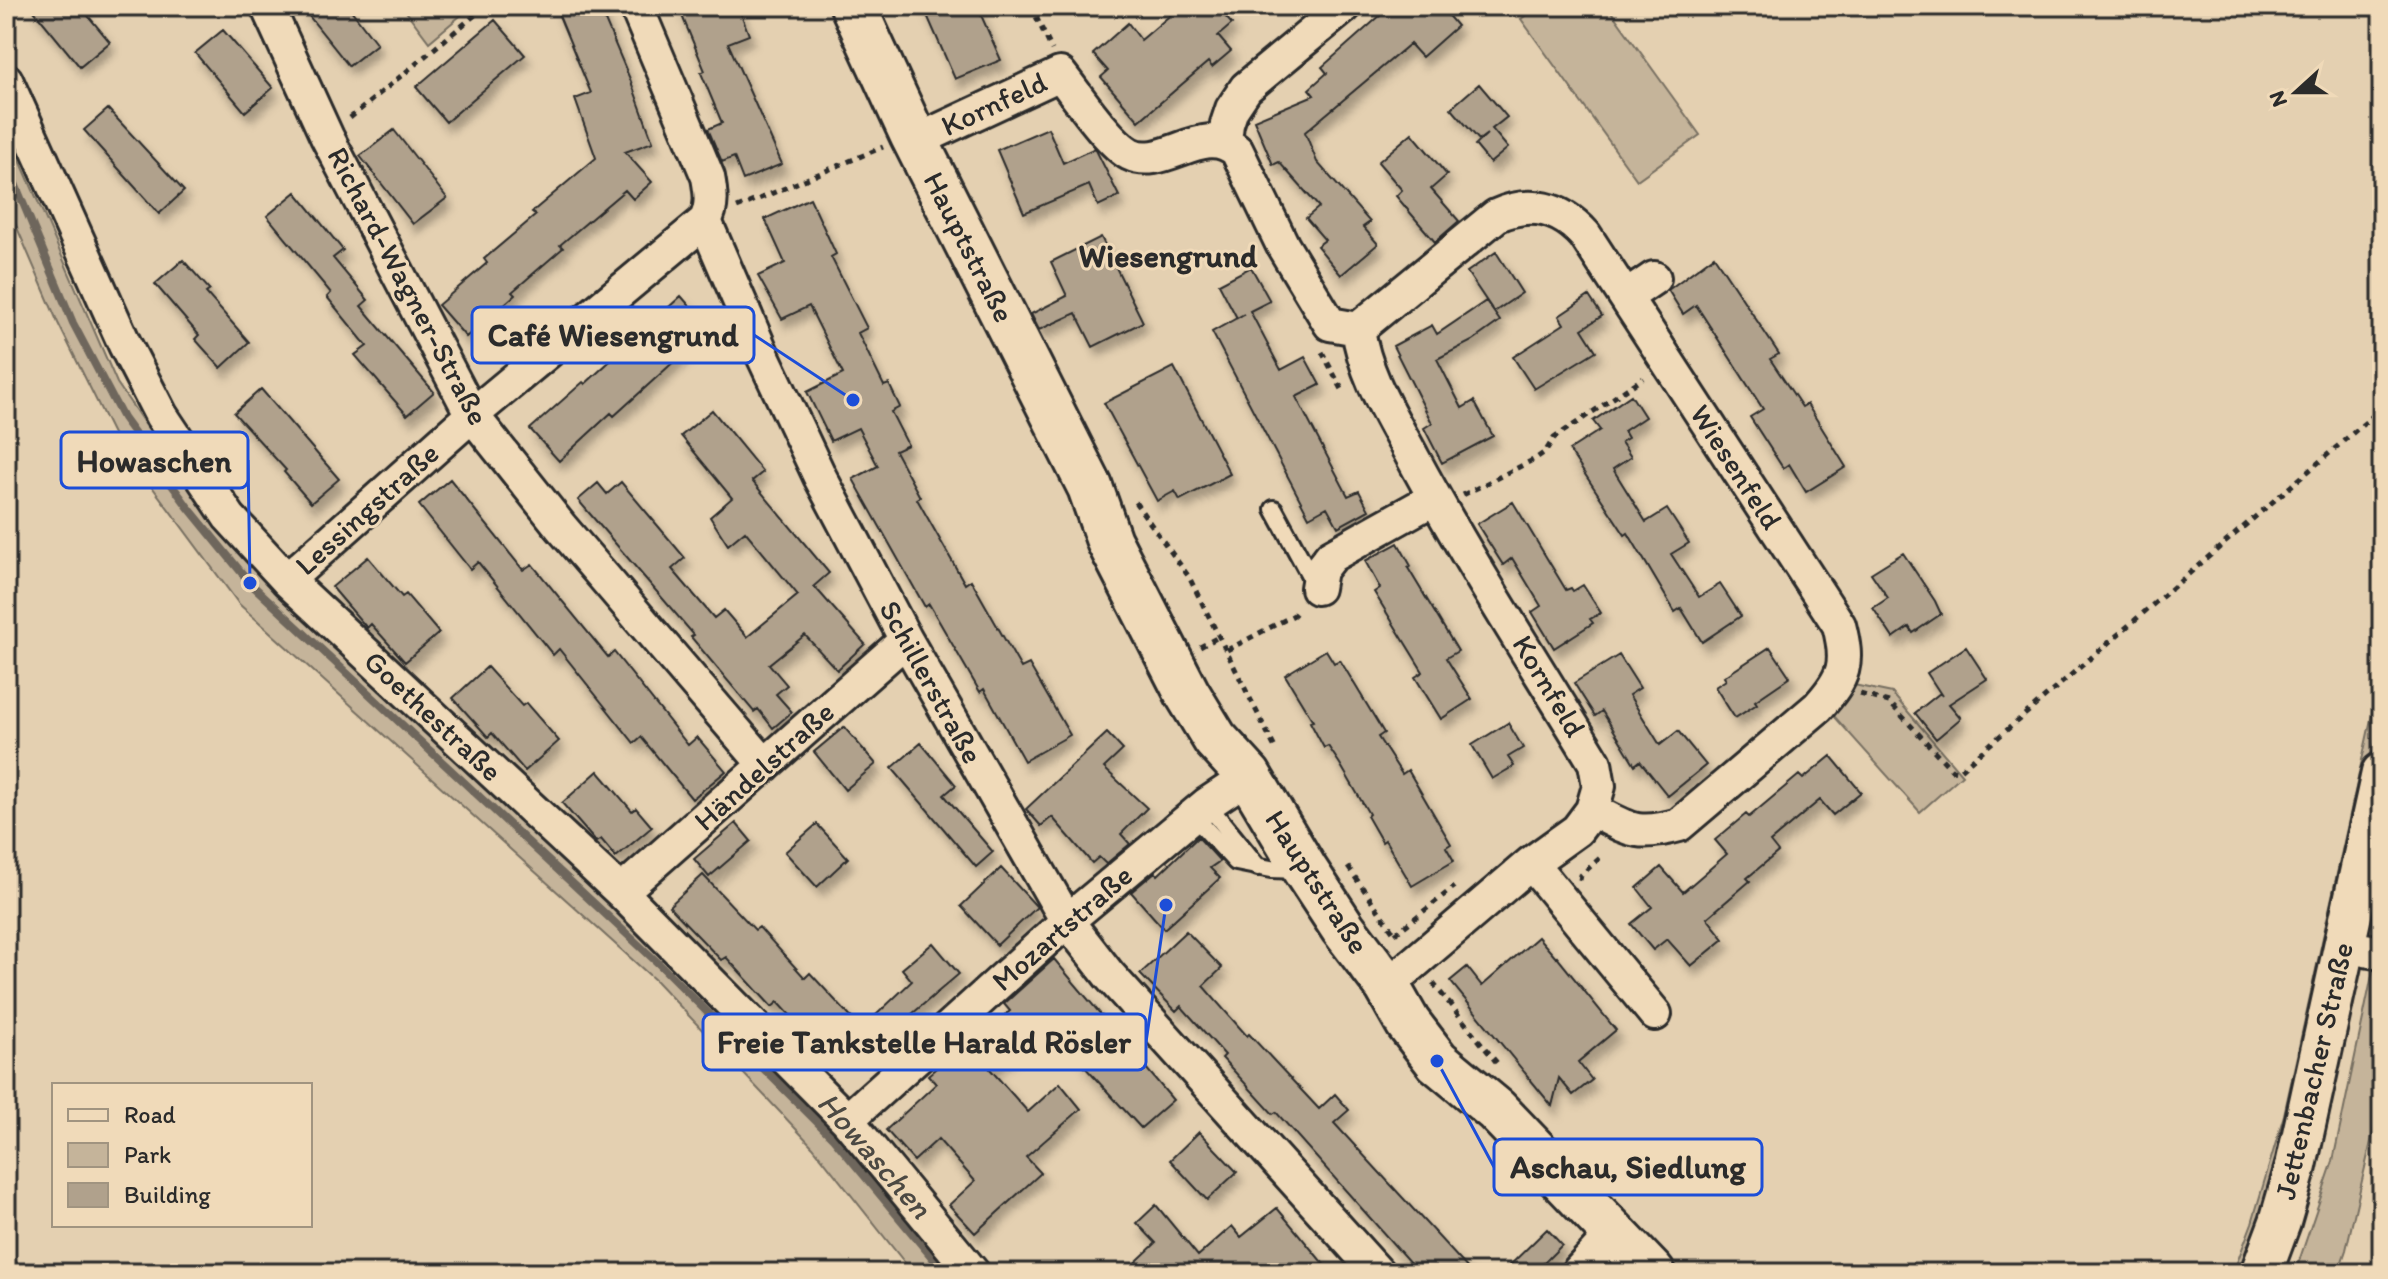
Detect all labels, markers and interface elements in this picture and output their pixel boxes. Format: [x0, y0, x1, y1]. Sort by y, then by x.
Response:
north arrow [2256, 52, 2336, 132]
street label: Kornfeld [935, 63, 1053, 144]
text: N [2263, 87, 2293, 111]
street label: Richard-Wagner-Straße [319, 140, 497, 431]
street label: Hauptstraße [916, 165, 1023, 328]
district label: Wiesengrund [1079, 237, 1258, 275]
callout: Café Wiesengrund [472, 307, 754, 363]
text: Café Wiesengrund [487, 316, 739, 354]
street label: Wiesenfeld [1682, 397, 1790, 536]
callout: Howaschen [61, 432, 248, 488]
street label: Lessingstraße [287, 434, 446, 583]
text: Howaschen [76, 442, 232, 480]
street label: Schillerstraße [871, 594, 991, 770]
street label: Kornfeld [1505, 628, 1594, 743]
street label: Goethestraße [356, 642, 510, 789]
street label: Händelstraße [686, 693, 842, 838]
street label: Hauptstraße [1257, 803, 1378, 961]
street label: Mozartstraße [984, 856, 1140, 999]
street label: Jettenbacher Straße [2266, 939, 2361, 1203]
callout: Freie Tankstelle Harald Rösler [703, 1014, 1146, 1070]
text: Freie Tankstelle Harald Rösler [717, 1023, 1132, 1061]
legend [52, 1083, 312, 1227]
water label: Howaschen [810, 1084, 941, 1227]
text: Road [124, 1100, 176, 1129]
callout: Aschau, Siedlung [1494, 1139, 1762, 1195]
text: Park [124, 1140, 171, 1169]
text: Aschau, Siedlung [1509, 1148, 1746, 1186]
text: Building [124, 1180, 211, 1209]

